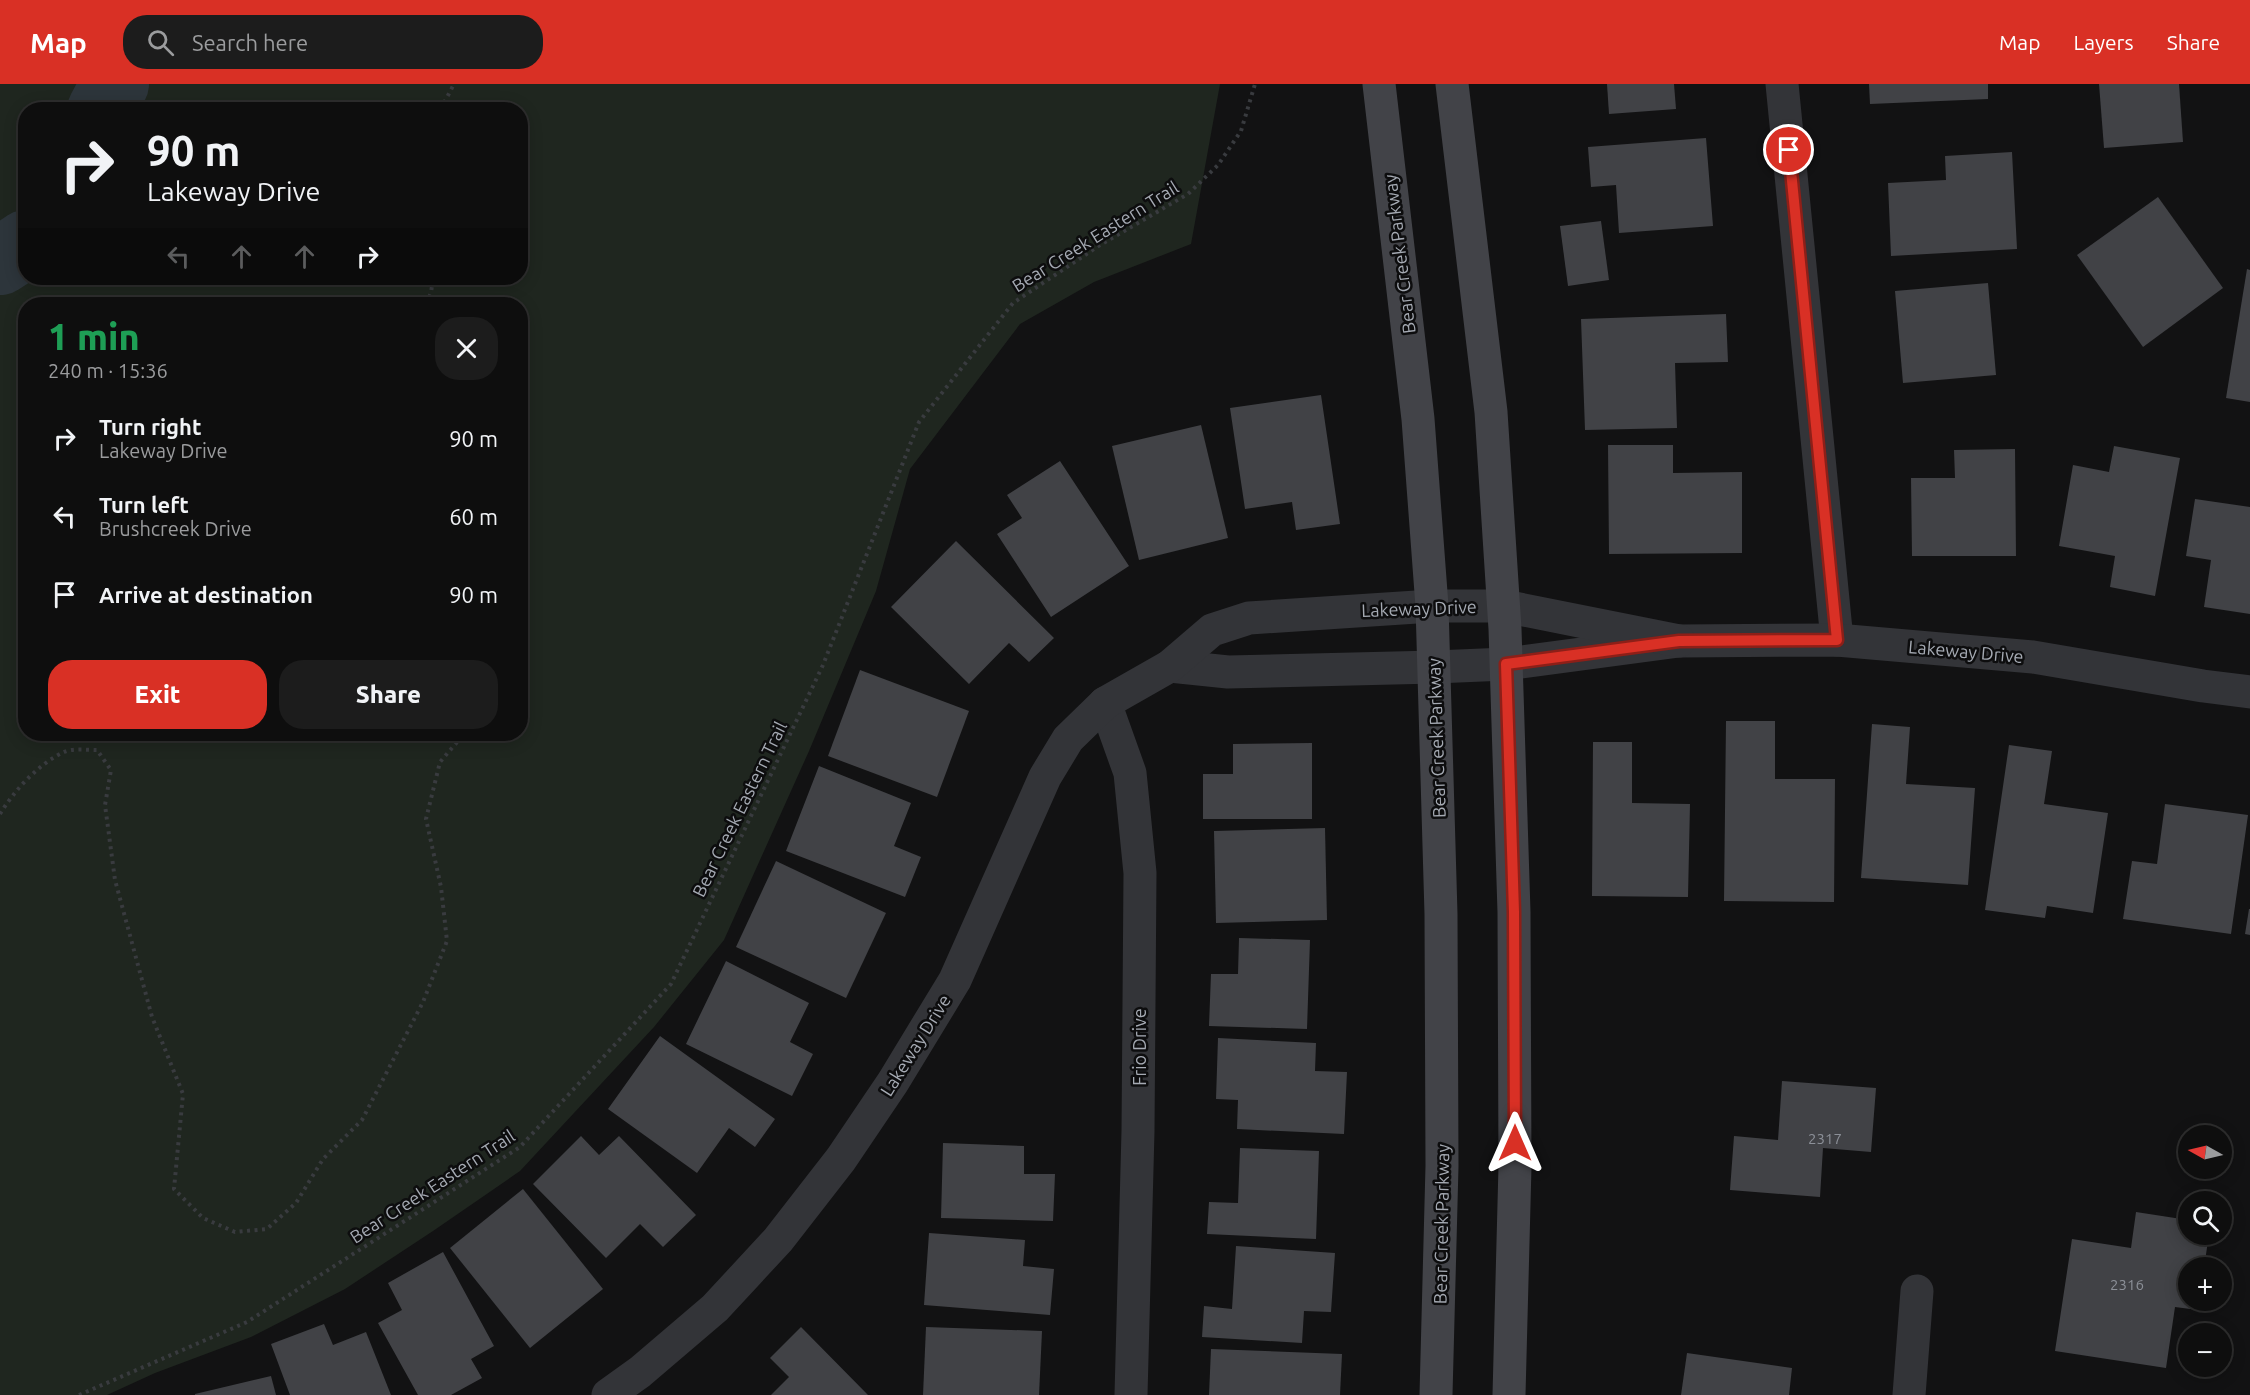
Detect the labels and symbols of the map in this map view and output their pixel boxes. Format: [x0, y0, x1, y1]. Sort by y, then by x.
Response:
pin [1763, 124, 1814, 175]
street label: Bear Creek Parkway [1379, 173, 1419, 335]
street label: Bear Creek Eastern Trail [1008, 176, 1182, 295]
street label: Lakeway Drive [1361, 596, 1477, 620]
street label: Lakeway Drive [1908, 636, 2024, 666]
street label: Bear Creek Parkway [1423, 657, 1449, 818]
street label: Bear Creek Eastern Trail [688, 718, 790, 900]
street label: Lakeway Drive [876, 991, 954, 1099]
street label: Frio Drive [1129, 1008, 1149, 1086]
position arrow [1483, 1111, 1547, 1175]
street label: Bear Creek Eastern Trail [346, 1125, 518, 1247]
north arrow [2178, 1125, 2232, 1179]
house number: 2317 [1808, 1130, 1842, 1147]
street label: Bear Creek Parkway [1430, 1143, 1452, 1304]
house number: 2316 [2110, 1276, 2144, 1293]

